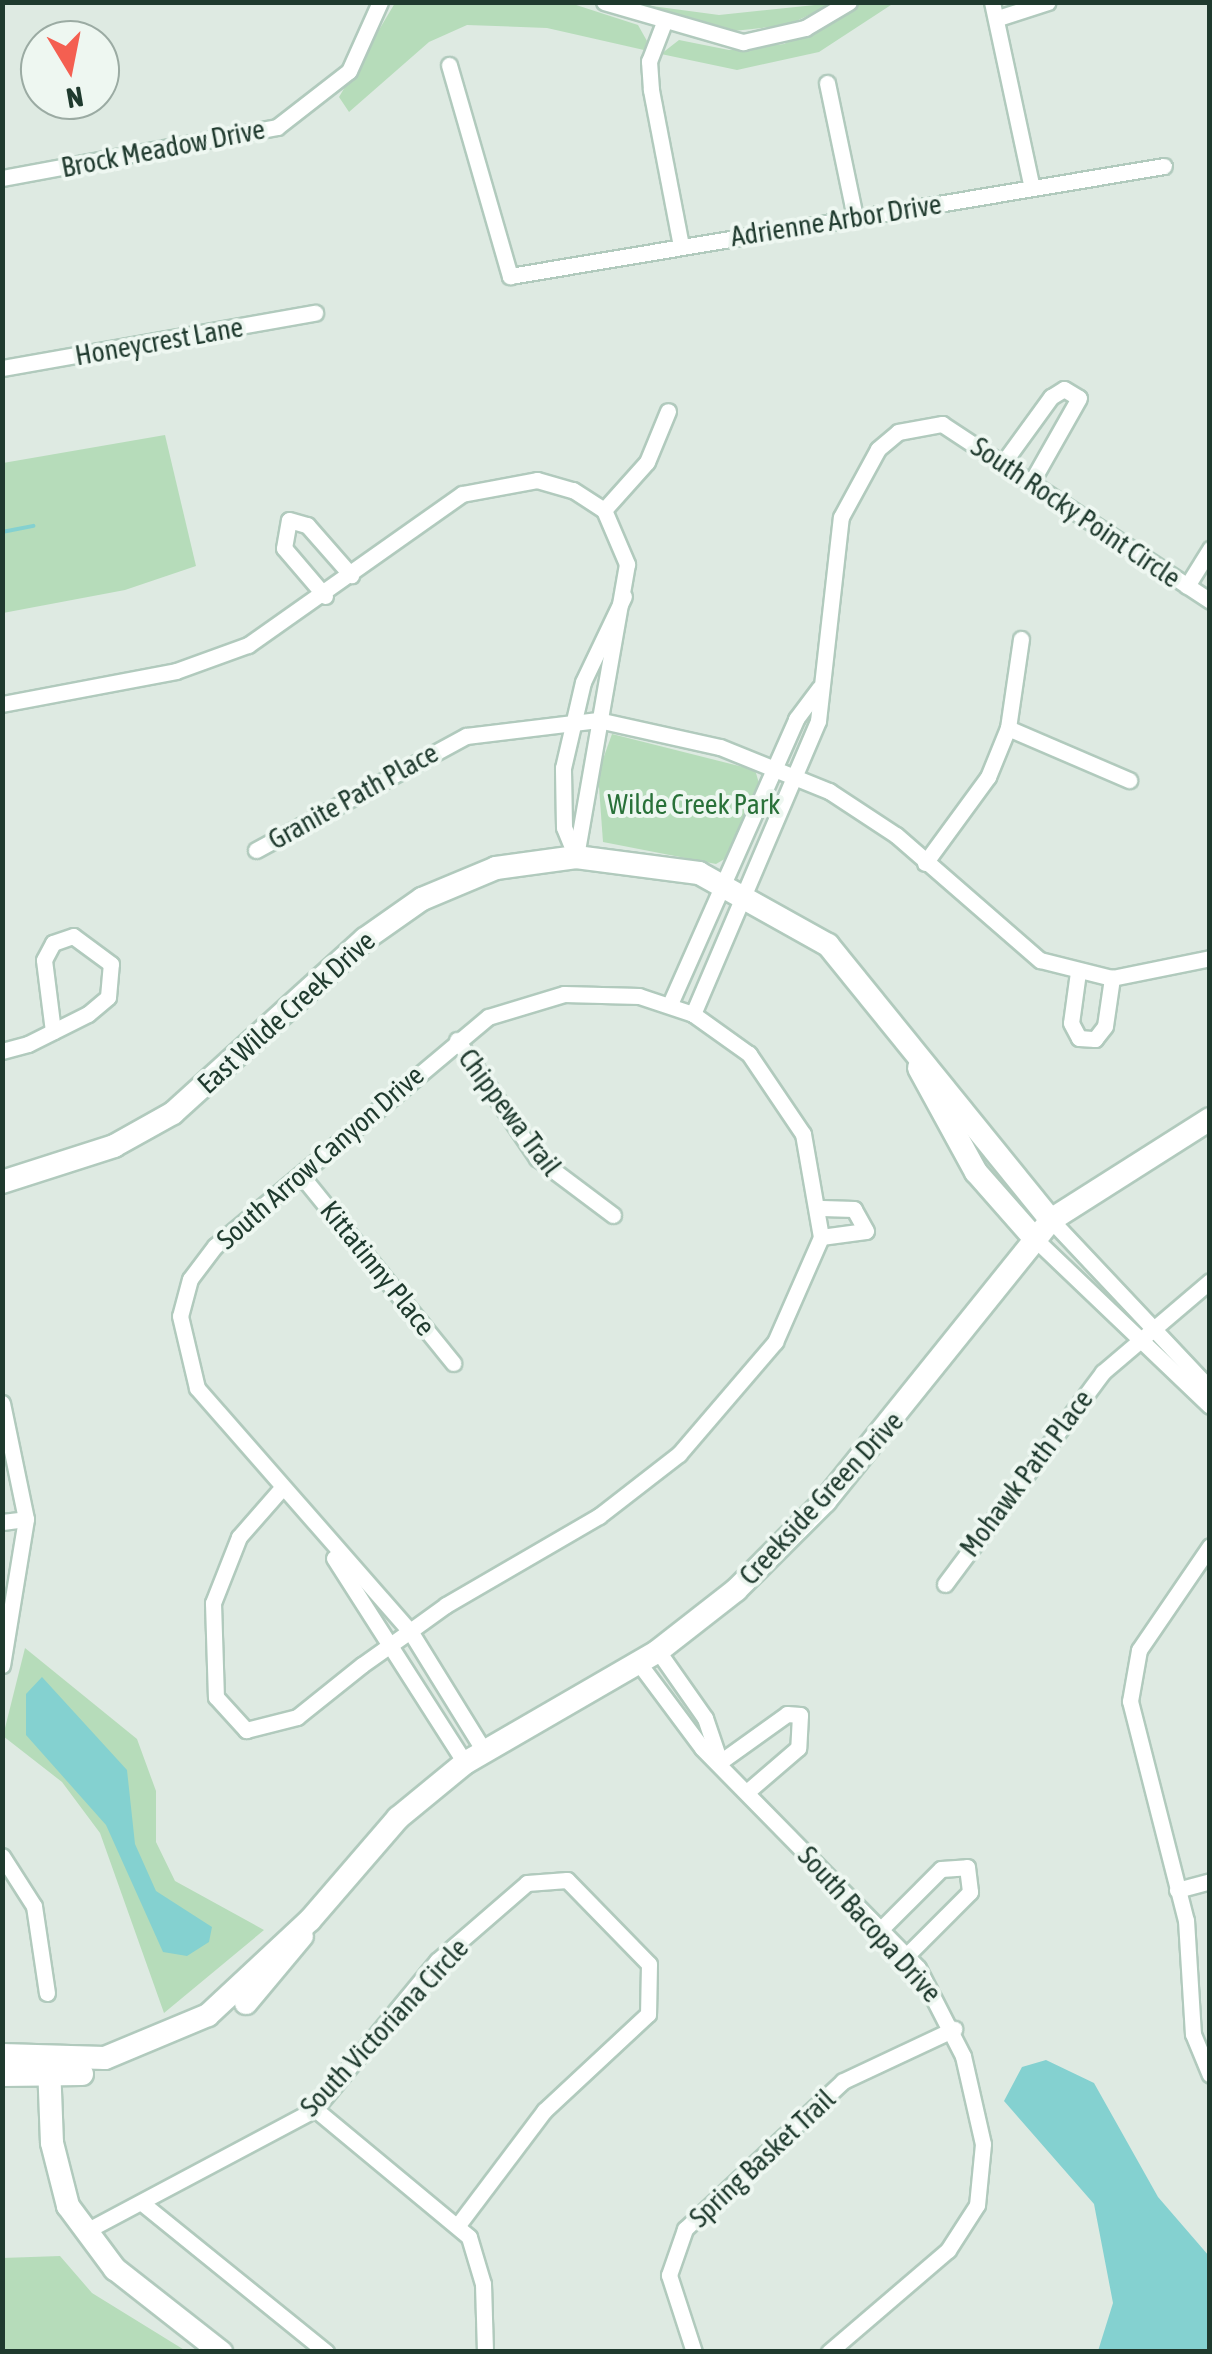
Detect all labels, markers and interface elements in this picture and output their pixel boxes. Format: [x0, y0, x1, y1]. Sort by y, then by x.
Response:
north arrow [20, 20, 120, 120]
text: N [64, 80, 86, 115]
street label: Brock Meadow Drive [58, 112, 268, 184]
street label: Adrienne Arbor Drive [728, 187, 944, 253]
street label: Honeycrest Lane [72, 310, 246, 372]
street label: South Rocky Point Circle [965, 430, 1187, 594]
street label: Granite Path Place [262, 736, 444, 856]
park label: Wilde Creek Park [608, 787, 780, 821]
street label: East Wilde Creek Drive [190, 924, 382, 1100]
street label: Chippewa Trail [451, 1042, 569, 1182]
street label: South Arrow Canyon Drive [210, 1058, 430, 1256]
street label: Kittatinny Place [313, 1194, 443, 1342]
street label: Mohawk Path Place [952, 1383, 1100, 1563]
street label: Creekside Green Drive [732, 1404, 910, 1592]
street label: South Bacopa Drive [791, 1839, 949, 2009]
street label: South Victoriana Circle [293, 1931, 475, 2123]
street label: Spring Basket Trail [682, 2082, 842, 2234]

